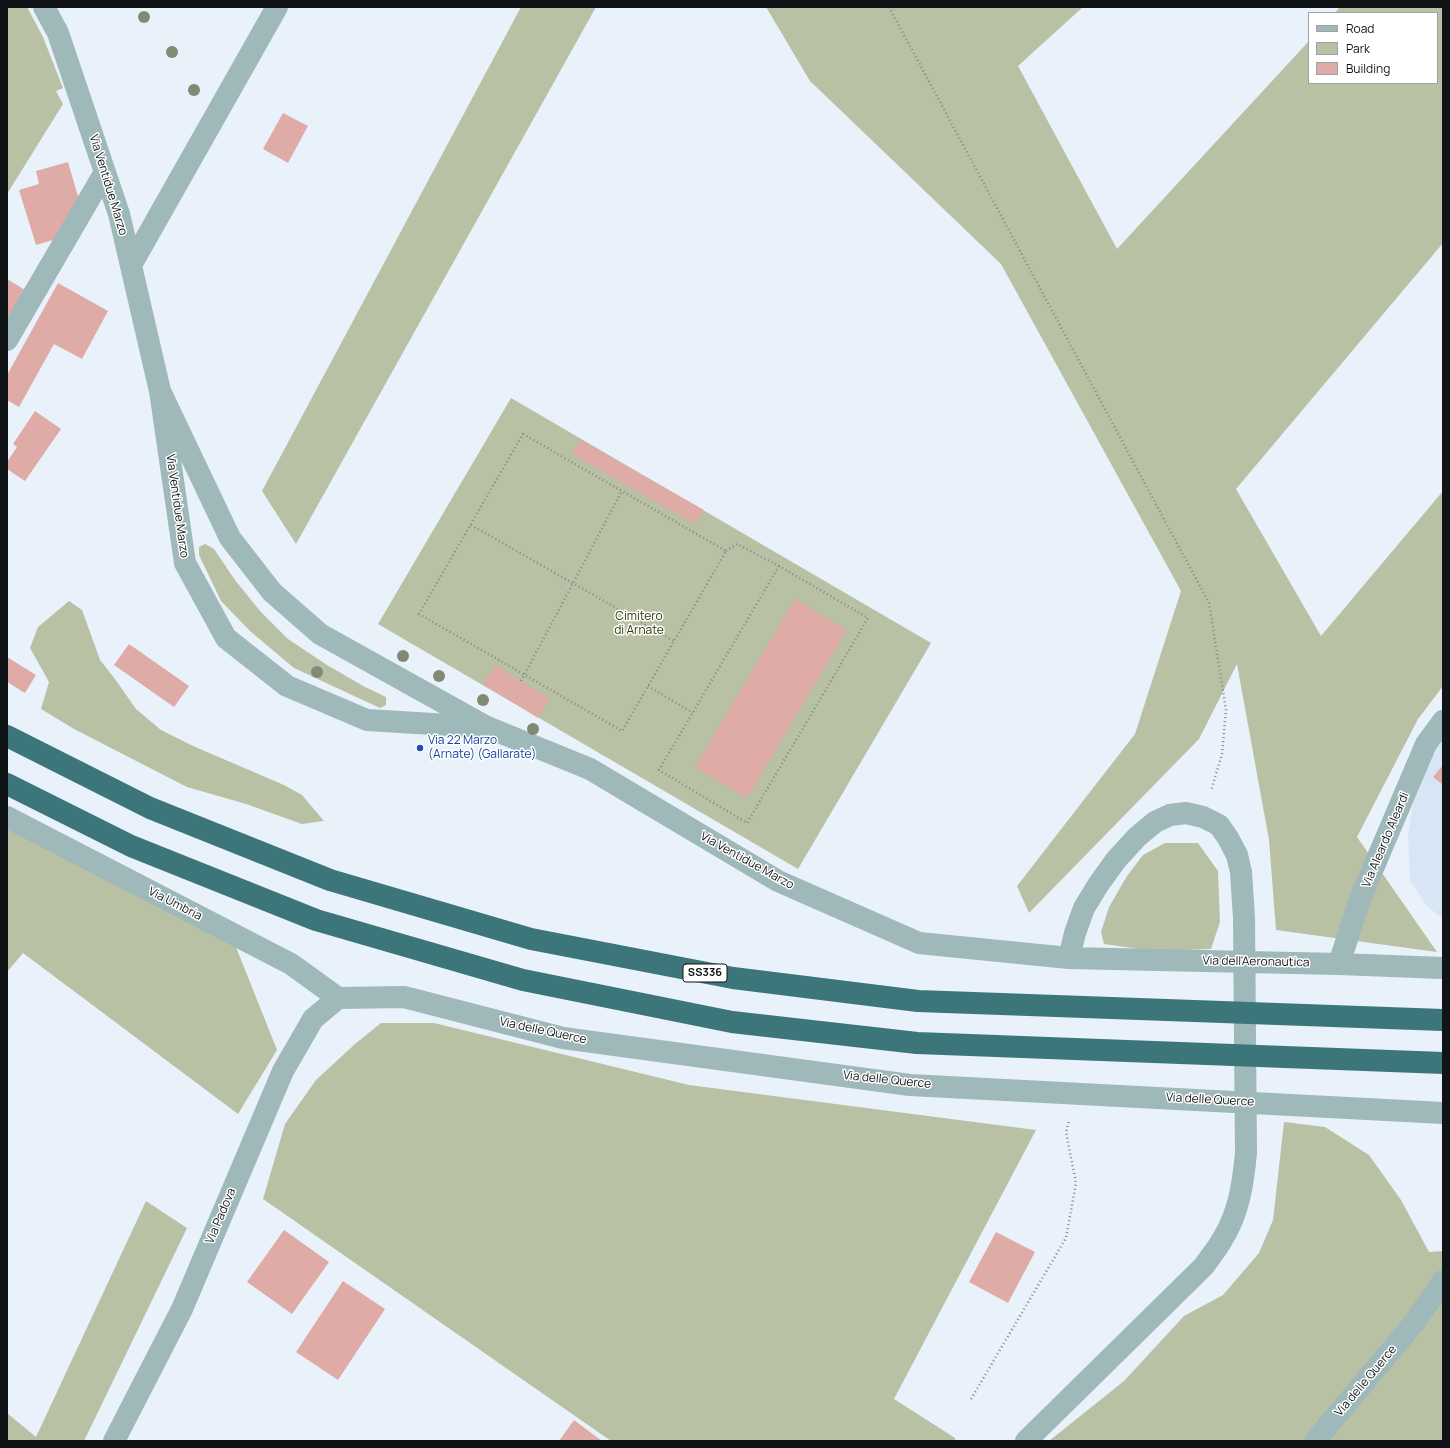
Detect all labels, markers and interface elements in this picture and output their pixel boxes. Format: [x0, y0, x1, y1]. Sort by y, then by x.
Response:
legend [1308, 12, 1438, 84]
text: Road [1346, 20, 1374, 37]
text: Park [1346, 40, 1370, 57]
text: Building [1346, 60, 1390, 77]
street label: Via Ventidue Marzo [86, 133, 130, 237]
street label: Via Ventidue Marzo [163, 453, 191, 559]
park label: Cimitero di Arnate [614, 610, 664, 638]
place label: Via 22 Marzo (Arnate) (Gallarate) [428, 734, 536, 762]
marker: Via 22 Marzo (Arnate) (Gallarate) [415, 743, 425, 753]
street label: Via Aleardo Aleardi [1359, 790, 1413, 890]
street label: Via Ventidue Marzo [698, 829, 796, 893]
street label: Via Umbria [146, 884, 204, 924]
street label: Via dell'Aeronautica [1202, 954, 1310, 970]
road number: SS336 [683, 964, 727, 982]
street label: Via delle Querce [498, 1015, 588, 1047]
street label: Via delle Querce [842, 1068, 932, 1092]
street label: Via delle Querce [1165, 1090, 1255, 1110]
street label: Via Padova [203, 1186, 239, 1246]
street label: Via delle Querce [1332, 1342, 1400, 1420]

